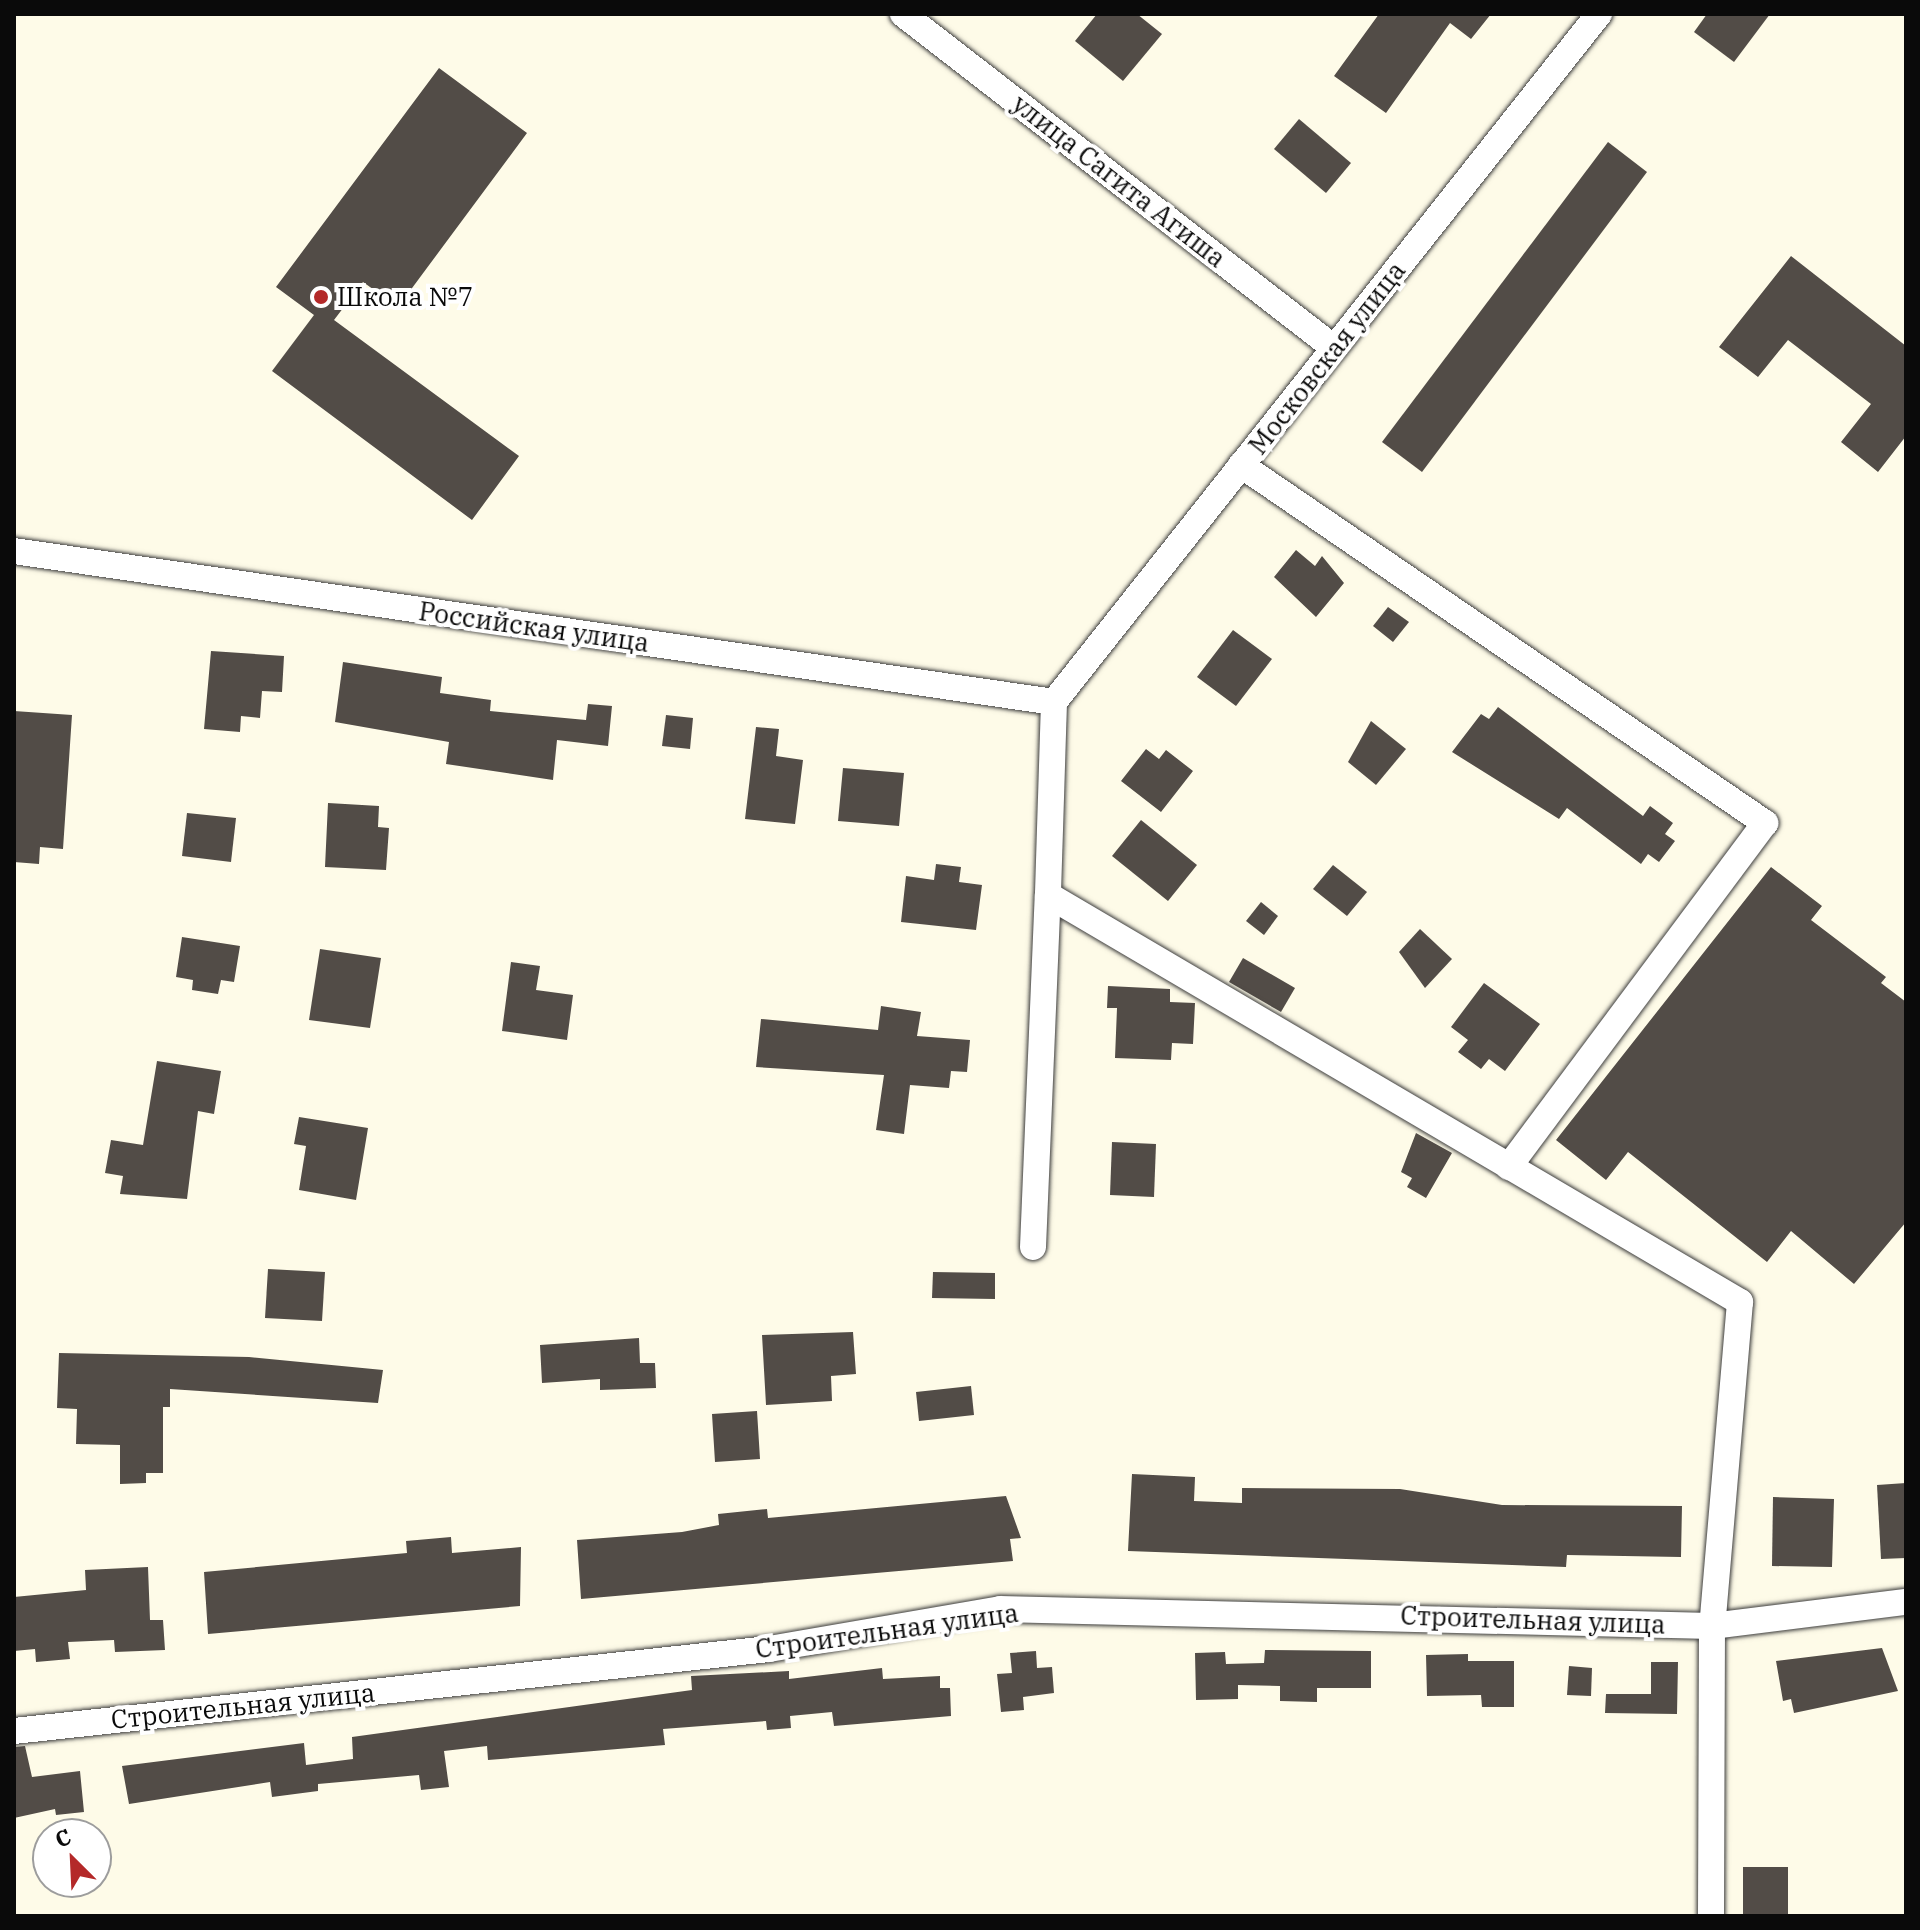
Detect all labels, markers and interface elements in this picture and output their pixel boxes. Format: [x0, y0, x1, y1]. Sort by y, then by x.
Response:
street label: улица Сагита Агиша [1006, 88, 1232, 274]
street label: Московская улица [1242, 255, 1412, 461]
place label: Школа №7 [337, 281, 473, 313]
marker: Школа №7 [312, 288, 330, 306]
street label: Российская улица [417, 595, 651, 659]
street label: Строительная улица [754, 1597, 1020, 1665]
street label: Строительная улица [1400, 1600, 1666, 1640]
street label: Строительная улица [109, 1677, 377, 1735]
north arrow [32, 1818, 112, 1898]
text: С [50, 1821, 75, 1854]

